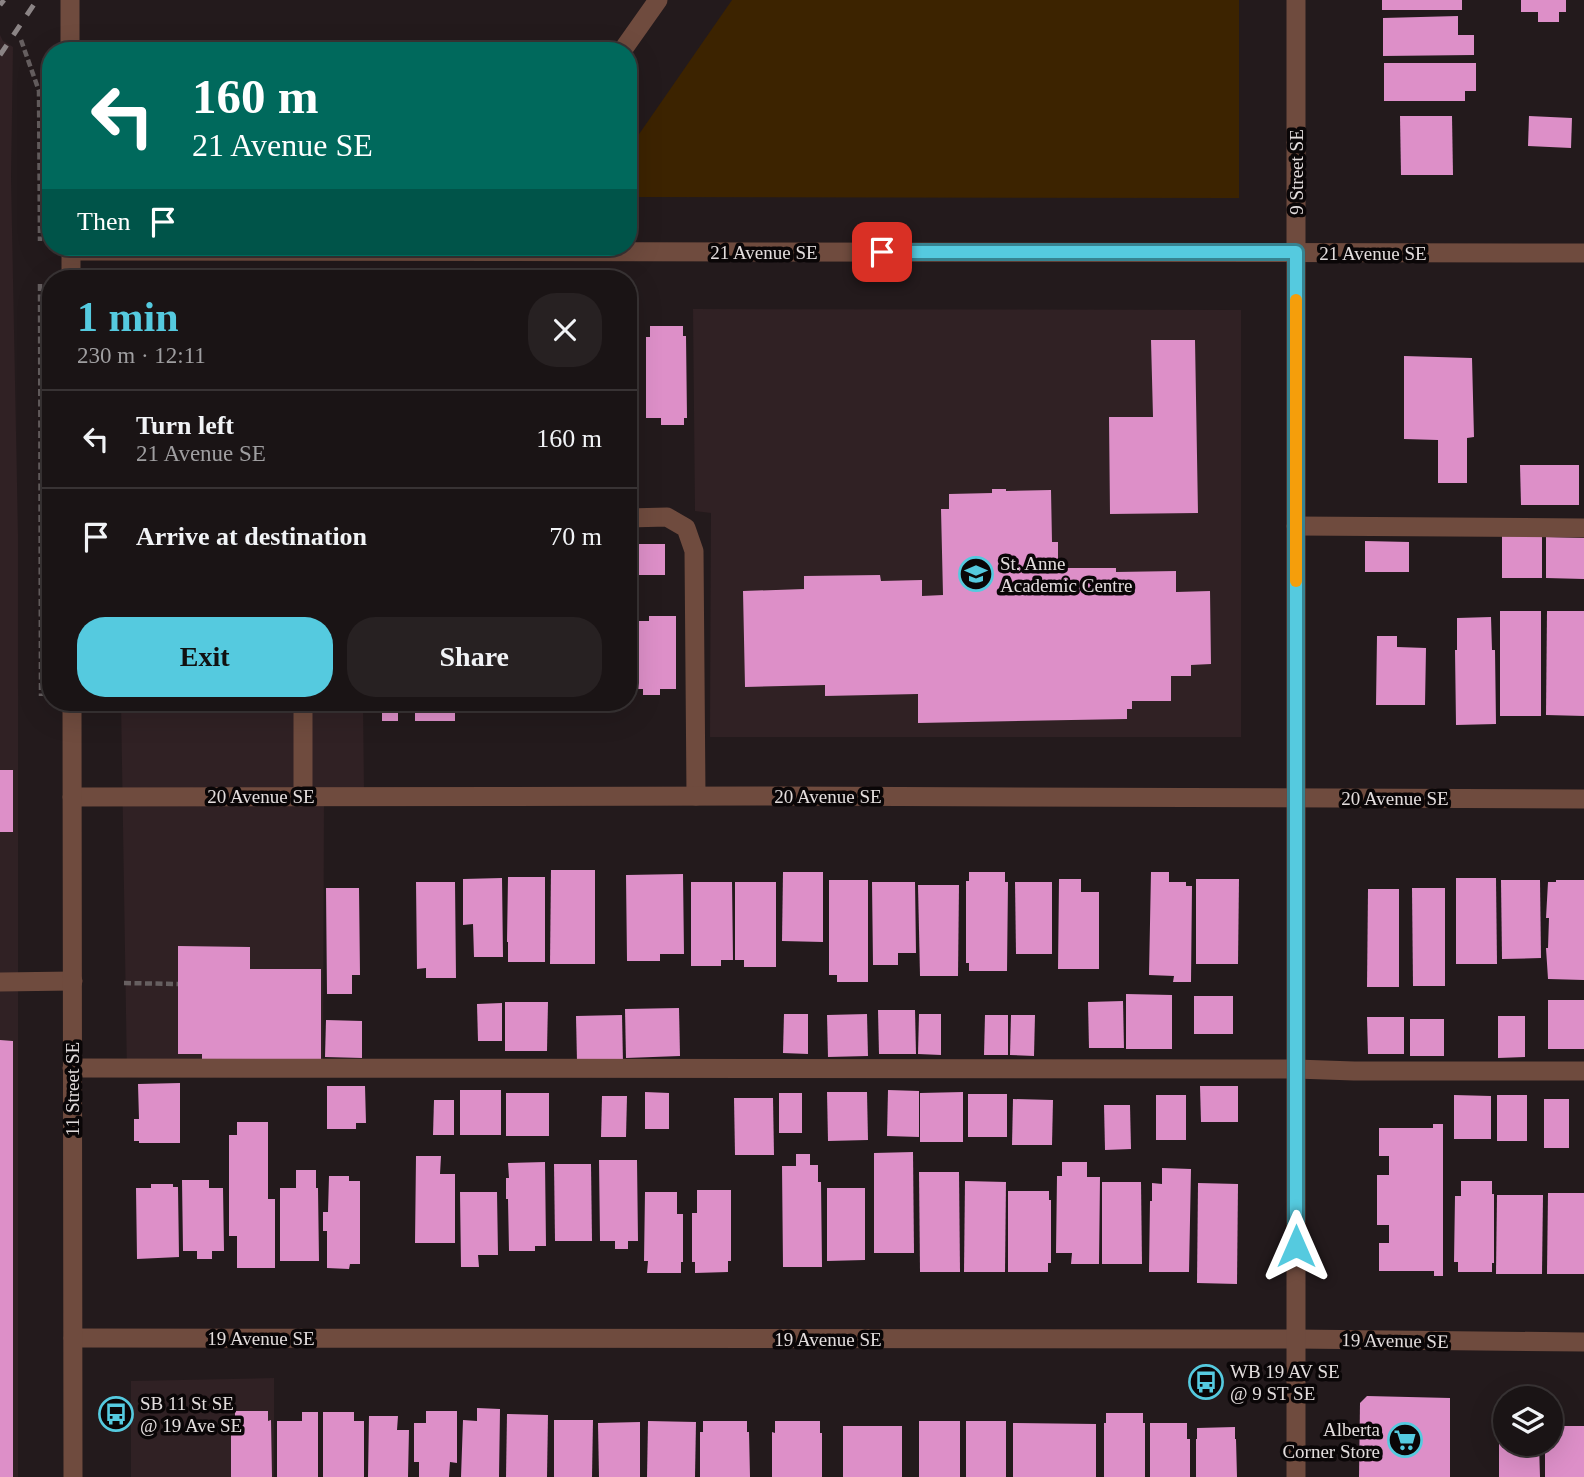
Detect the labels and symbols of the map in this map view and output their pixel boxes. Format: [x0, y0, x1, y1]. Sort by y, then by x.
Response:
street label: 9 Street SE [1286, 129, 1307, 215]
pin [852, 222, 912, 282]
street label: 21 Avenue SE [710, 242, 818, 263]
street label: 21 Avenue SE [1319, 243, 1427, 264]
place label: St. Anne Academic Centre [1000, 553, 1132, 596]
school or university icon: St. Anne Academic Centre [957, 555, 995, 593]
street label: 20 Avenue SE [207, 786, 315, 807]
street label: 20 Avenue SE [774, 786, 882, 807]
street label: 20 Avenue SE [1341, 788, 1449, 809]
street label: 11 Street SE [62, 1042, 83, 1136]
position arrow [1259, 1209, 1333, 1283]
street label: 19 Avenue SE [207, 1328, 315, 1349]
street label: 19 Avenue SE [774, 1329, 882, 1350]
street label: 19 Avenue SE [1341, 1329, 1449, 1352]
place label: WB 19 AV SE @ 9 ST SE [1230, 1361, 1340, 1404]
bus stop icon: WB 19 AV SE @ 9 ST SE [1187, 1363, 1225, 1401]
place label: SB 11 St SE @ 19 Ave SE [140, 1393, 242, 1436]
bus stop icon: SB 11 St SE @ 19 Ave SE [97, 1395, 135, 1433]
place label: Alberta Corner Store [1282, 1419, 1381, 1462]
supermarket icon: Alberta Corner Store [1386, 1421, 1424, 1459]

